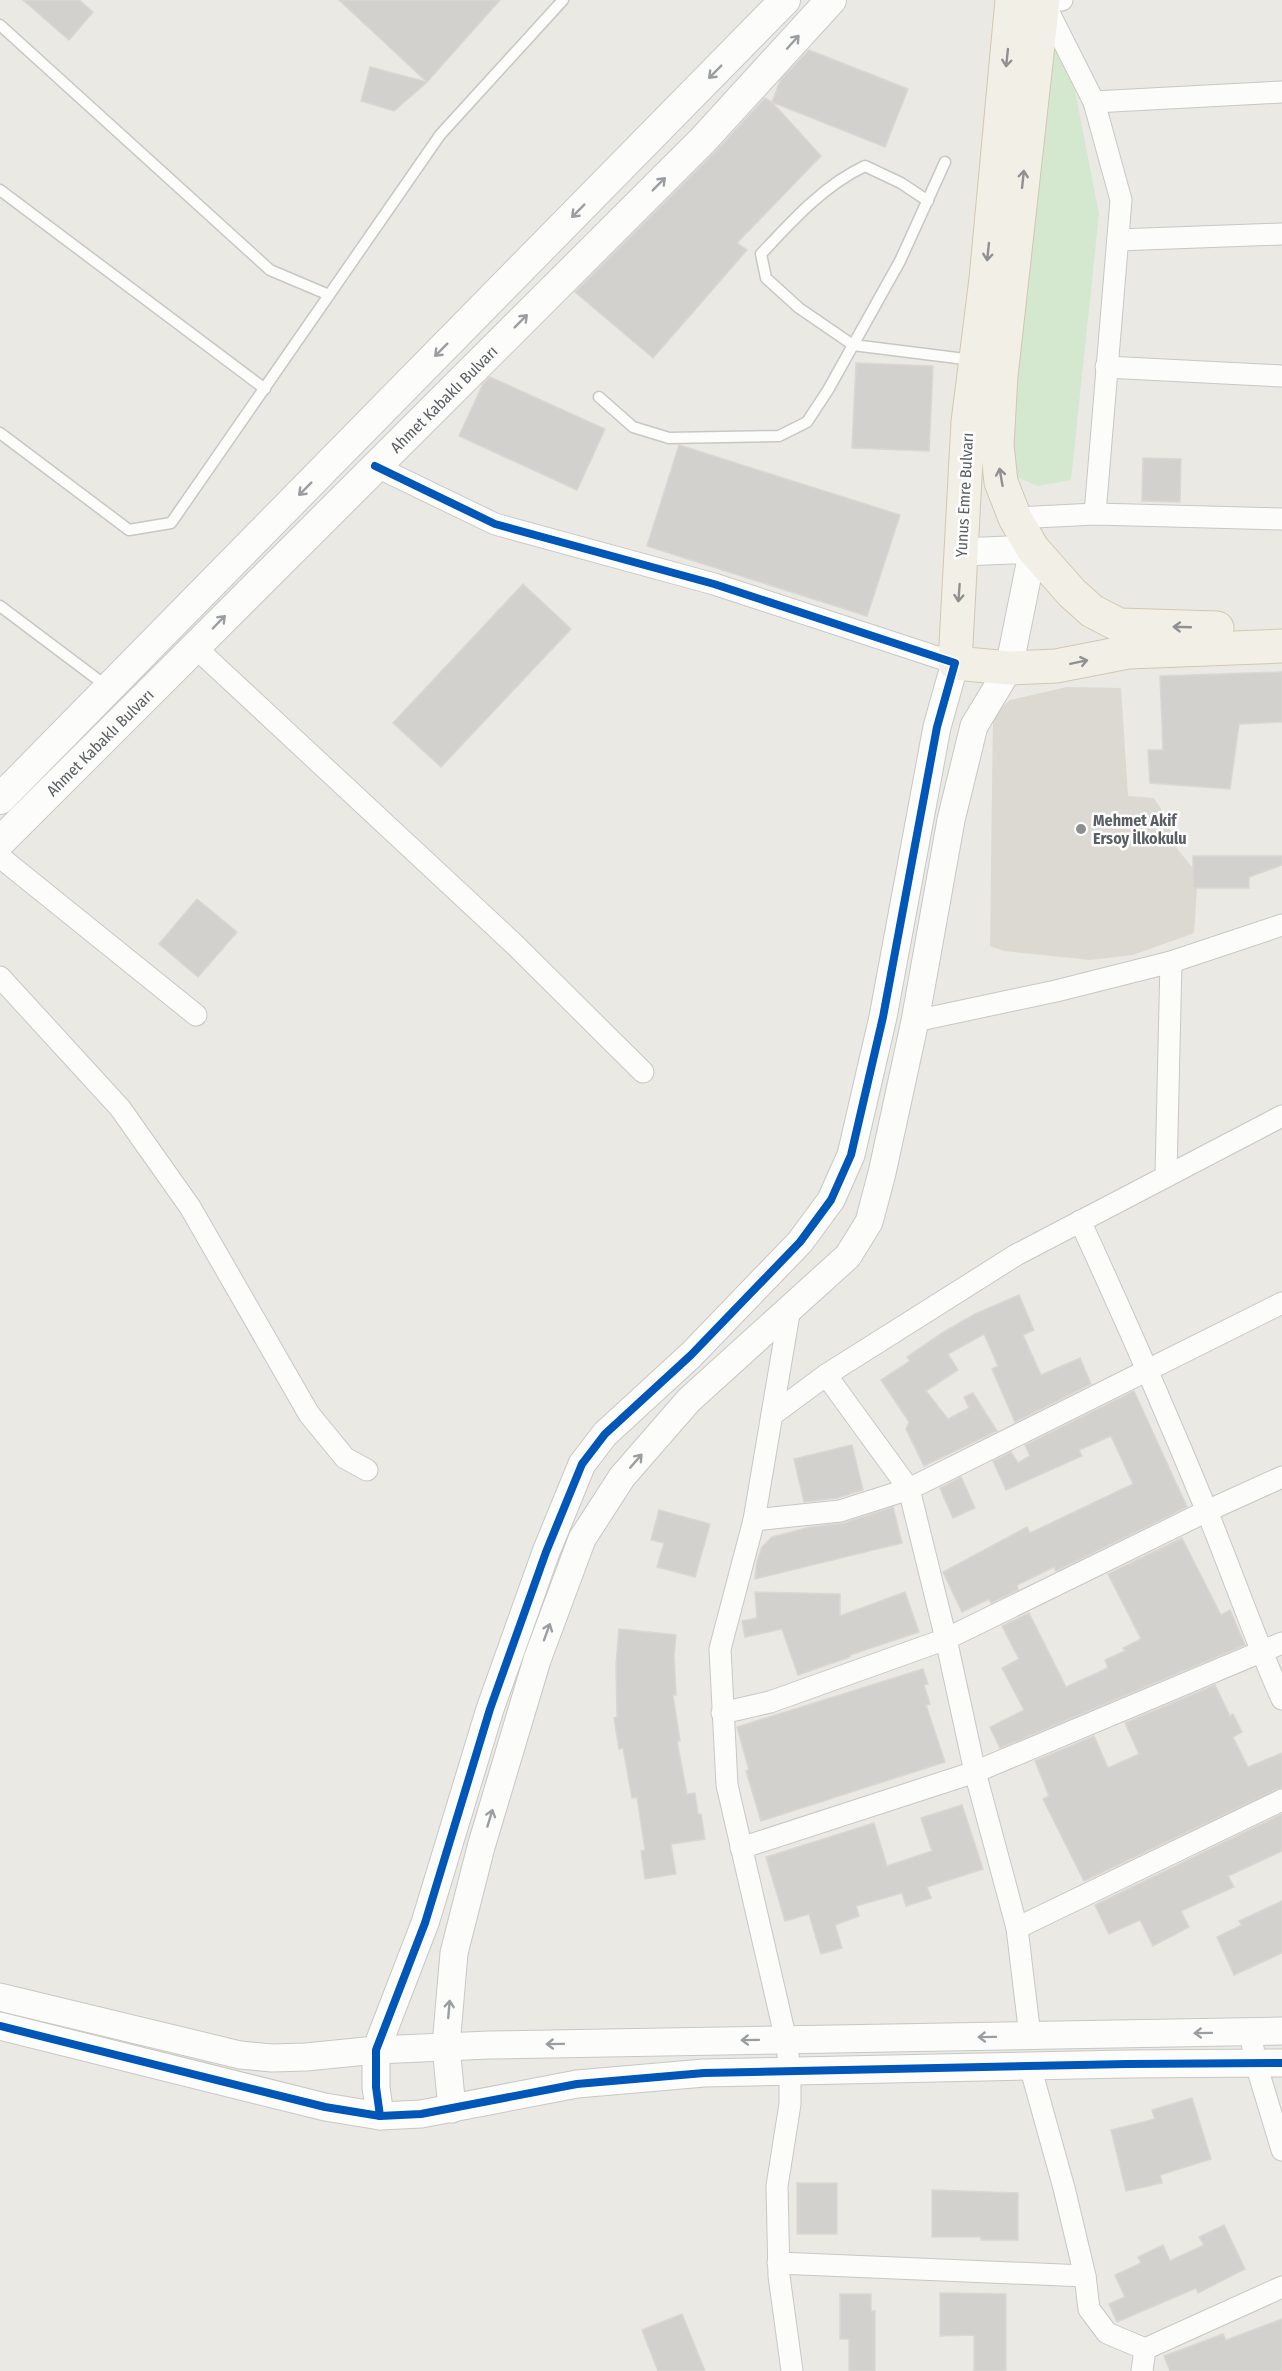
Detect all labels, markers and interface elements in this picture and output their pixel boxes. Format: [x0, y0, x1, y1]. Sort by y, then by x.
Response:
one-way arrow [786, 35, 800, 50]
one-way arrow [1001, 48, 1012, 68]
one-way arrow [707, 64, 722, 79]
one-way arrow [1018, 169, 1029, 189]
one-way arrow [652, 176, 666, 191]
one-way arrow [571, 203, 585, 218]
one-way arrow [982, 242, 993, 262]
one-way arrow [513, 314, 528, 329]
street label: Ahmet Kabaklı Bulvarı [386, 342, 502, 457]
one-way arrow [434, 342, 449, 357]
street label: Yunus Emre Bulvarı [952, 432, 977, 558]
one-way arrow [995, 468, 1006, 487]
one-way arrow [297, 481, 312, 496]
one-way arrow [953, 582, 964, 602]
one-way arrow [211, 615, 226, 630]
one-way arrow [1172, 621, 1192, 633]
one-way arrow [1069, 656, 1088, 667]
street label: Ahmet Kabaklı Bulvarı [43, 685, 158, 800]
place label: Mehmet Akif Ersoy İlkokulu [1093, 811, 1187, 848]
marker: Mehmet Akif Ersoy İlkokulu [1074, 822, 1088, 836]
one-way arrow [630, 1453, 643, 1469]
one-way arrow [543, 1623, 554, 1642]
one-way arrow [485, 1809, 496, 1828]
one-way arrow [444, 1999, 455, 2019]
one-way arrow [1193, 2027, 1213, 2039]
one-way arrow [977, 2031, 997, 2043]
one-way arrow [740, 2035, 760, 2046]
one-way arrow [545, 2038, 565, 2050]

